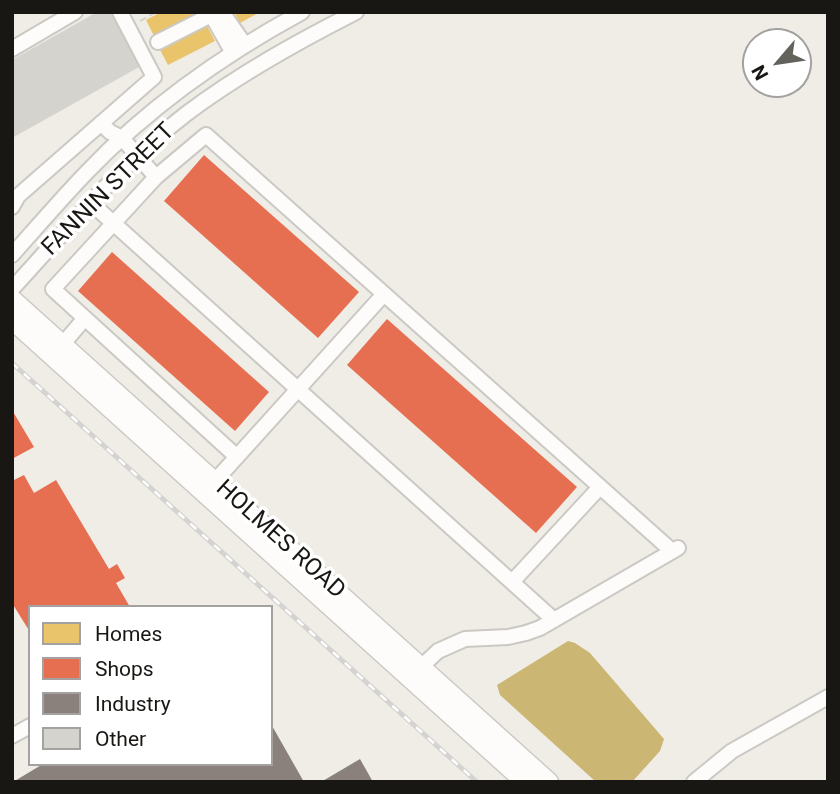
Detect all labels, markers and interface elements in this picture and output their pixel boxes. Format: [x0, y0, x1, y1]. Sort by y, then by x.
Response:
north arrow [742, 28, 812, 98]
text: N [747, 61, 773, 84]
street label: FANNIN STREET [37, 118, 181, 262]
street label: HOLMES ROAD [209, 474, 351, 606]
legend [28, 605, 273, 766]
text: Homes [95, 622, 162, 646]
text: Shops [95, 657, 154, 681]
text: Industry [95, 692, 171, 716]
text: Other [95, 727, 146, 751]

